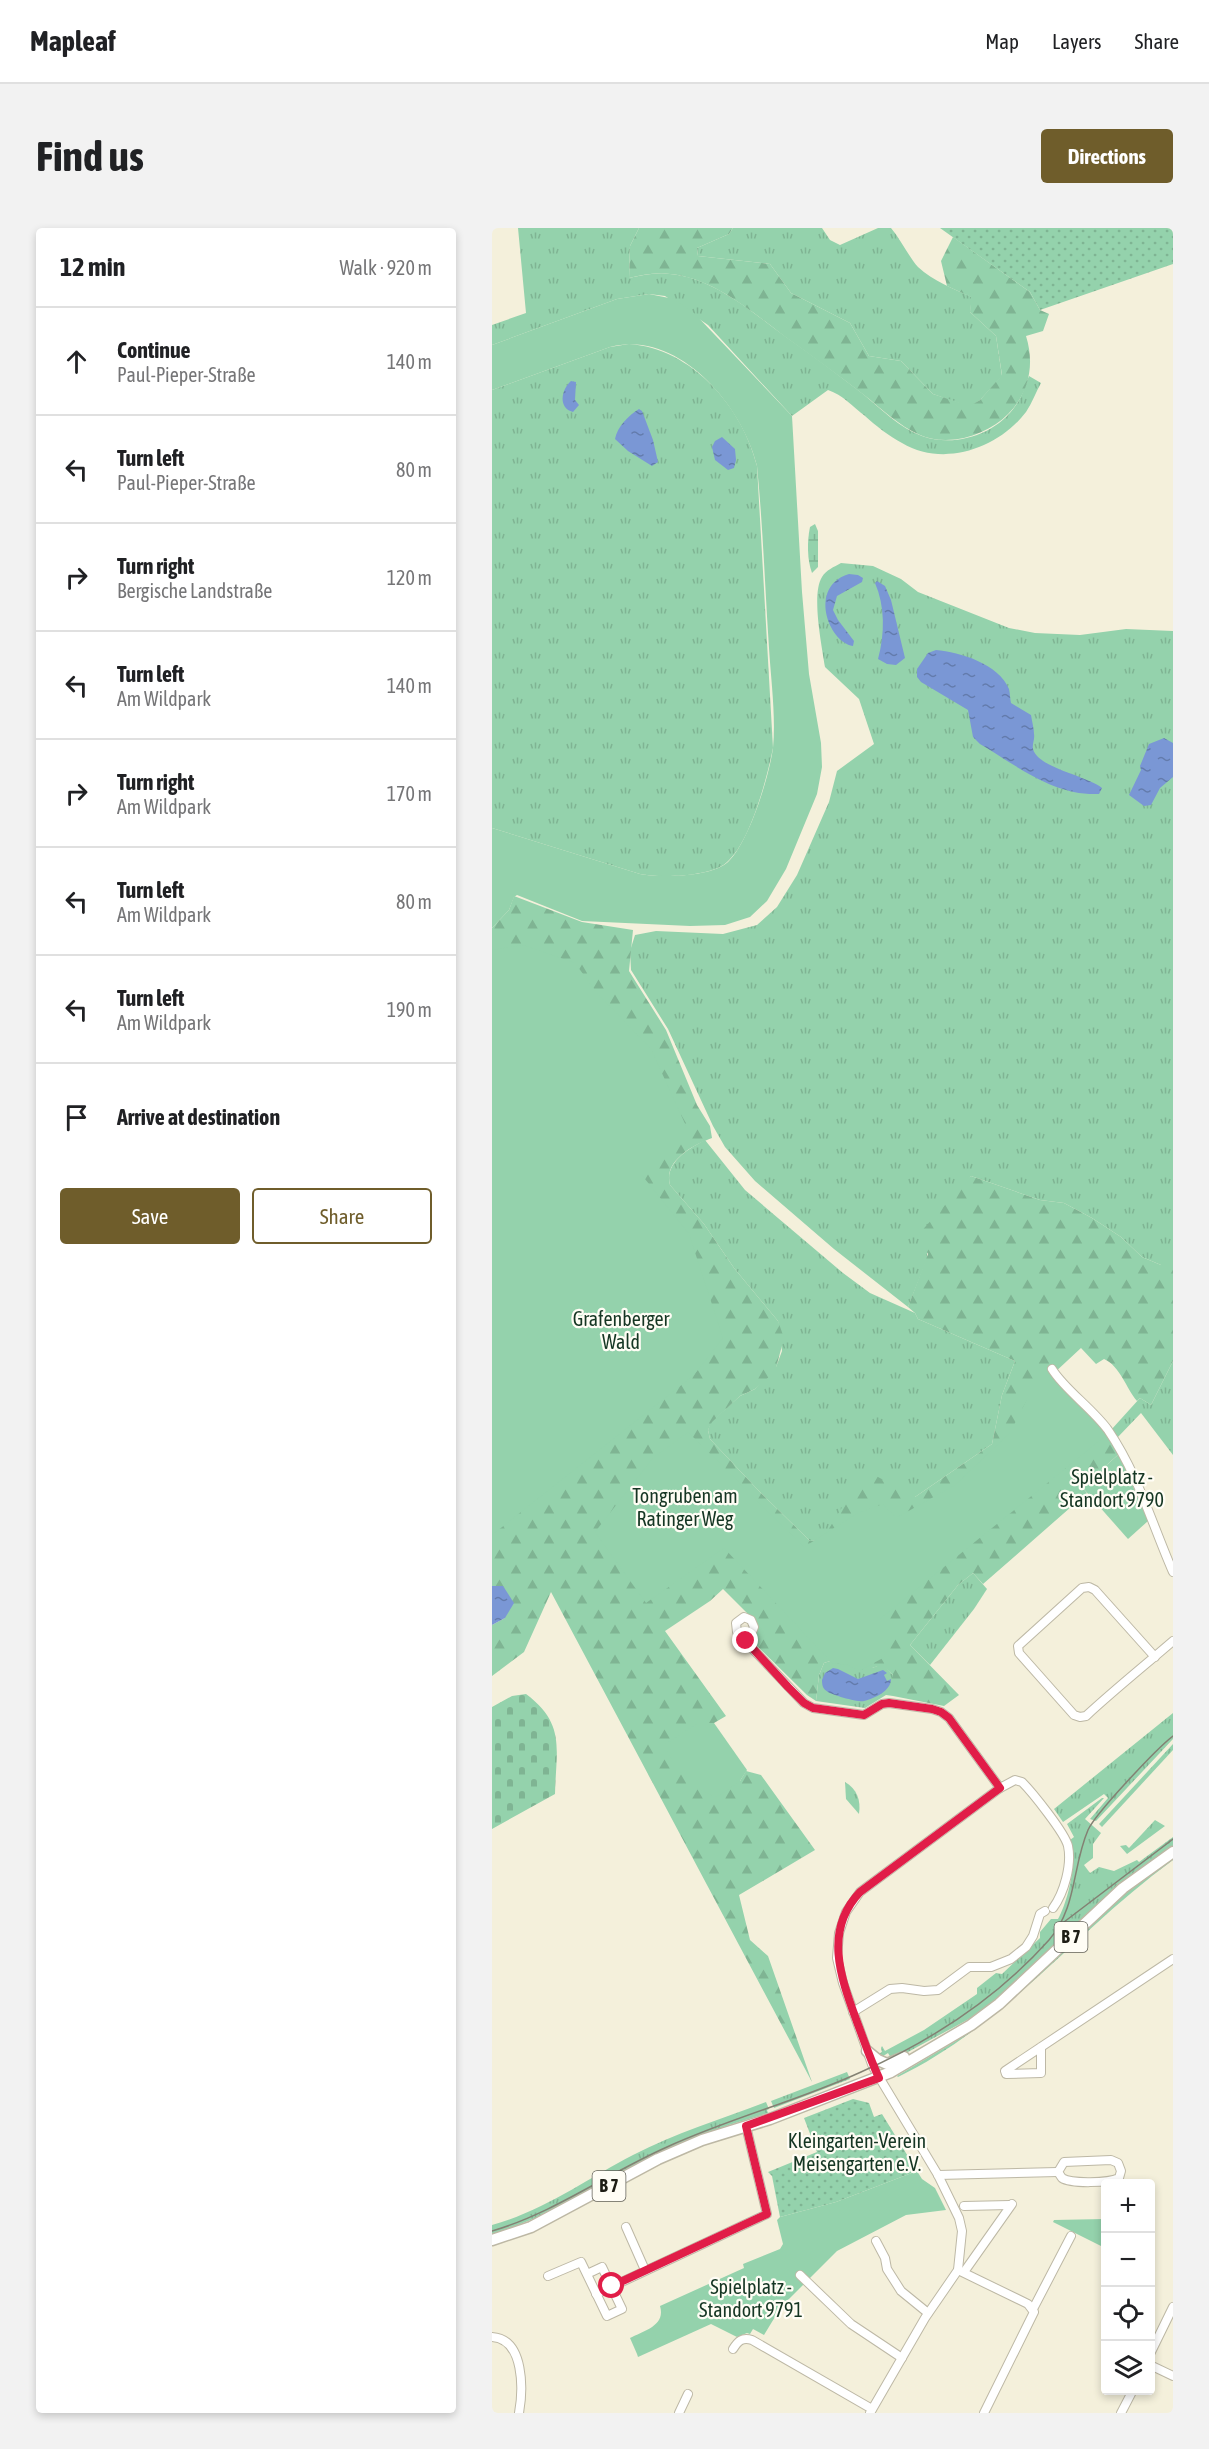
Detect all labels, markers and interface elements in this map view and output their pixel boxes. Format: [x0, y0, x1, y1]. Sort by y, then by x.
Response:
text: Mapleaf [30, 25, 116, 57]
text: Map [985, 29, 1019, 53]
text: Layers [1052, 29, 1102, 53]
text: Share [1135, 29, 1179, 53]
button: Directions [1041, 129, 1173, 183]
text: Find us [36, 132, 144, 180]
text: 12 min [60, 252, 125, 282]
text: Walk · 920 m [340, 256, 432, 279]
text: Continue [117, 337, 191, 363]
icon: ahead [60, 345, 93, 378]
text: 140 m [387, 350, 432, 373]
text: Paul-Pieper-Straße [117, 363, 256, 386]
text: Turn left [117, 445, 184, 471]
icon: left [60, 453, 93, 486]
text: 80 m [396, 458, 432, 481]
text: Paul-Pieper-Straße [117, 471, 256, 494]
text: Turn right [117, 553, 194, 579]
icon: right [60, 561, 93, 594]
text: 120 m [387, 566, 432, 589]
text: Bergische Landstraße [117, 579, 272, 602]
text: Turn left [117, 661, 184, 687]
icon: left [60, 669, 93, 702]
text: 140 m [387, 674, 432, 697]
text: Am Wildpark [117, 687, 211, 710]
text: Turn right [117, 769, 194, 795]
icon: right [60, 777, 93, 810]
text: 170 m [387, 782, 432, 805]
text: Am Wildpark [117, 795, 211, 818]
text: Turn left [117, 877, 184, 903]
icon: left [60, 885, 93, 918]
text: 80 m [396, 890, 432, 913]
text: Am Wildpark [117, 903, 211, 926]
text: Turn left [117, 985, 184, 1011]
icon: left [60, 993, 93, 1026]
text: 190 m [387, 998, 432, 1021]
text: Am Wildpark [117, 1011, 211, 1034]
icon: arrive [60, 1101, 93, 1134]
text: Arrive at destination [117, 1104, 280, 1130]
button: Save [60, 1188, 240, 1244]
button: Share [252, 1188, 432, 1244]
park label: Grafenberger Wald [573, 1307, 670, 1353]
park label: Spielplatz - Standort 9790 [1060, 1465, 1164, 1511]
park label: Tongruben am Ratinger Weg [632, 1484, 738, 1530]
route end [732, 1627, 758, 1653]
road number: B 7 [1054, 1922, 1088, 1952]
park label: Kleingarten-Verein Meisengarten e.V. [788, 2129, 926, 2175]
road number: B 7 [592, 2171, 626, 2201]
map controls [1101, 2179, 1155, 2395]
button: + [1101, 2179, 1155, 2233]
button: − [1101, 2233, 1155, 2287]
route start [598, 2272, 624, 2298]
park label: Spielplatz - Standort 9791 [699, 2275, 803, 2321]
button: locate [1101, 2287, 1155, 2341]
button: layers [1101, 2341, 1155, 2395]

